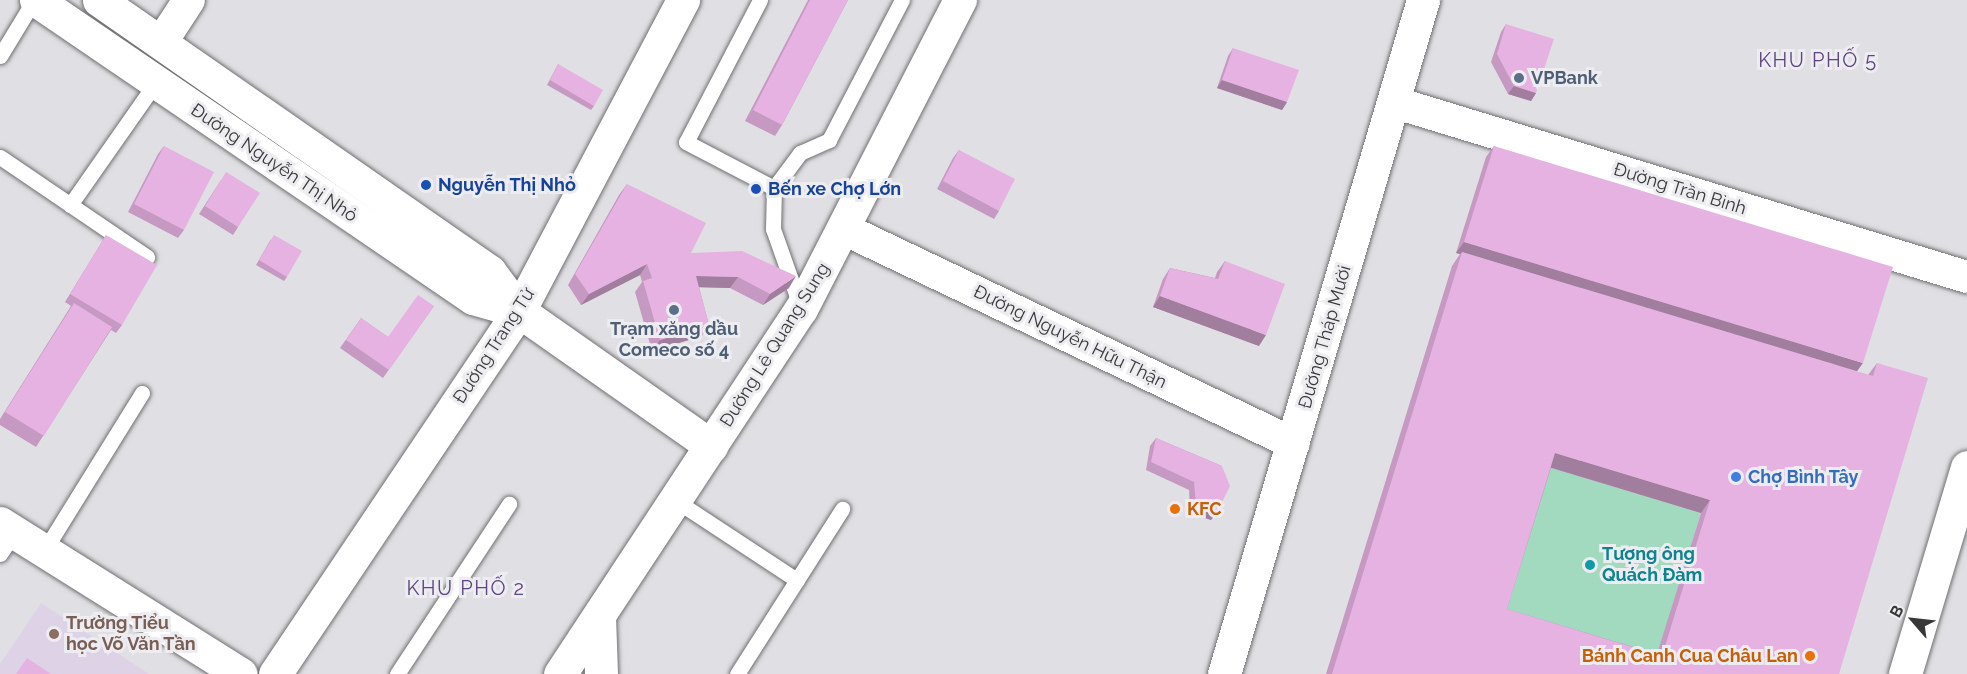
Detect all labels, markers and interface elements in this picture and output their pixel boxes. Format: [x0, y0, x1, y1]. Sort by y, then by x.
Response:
district label: KHU PHỐ 5 [1758, 48, 1878, 72]
place label: VPBank [1531, 67, 1598, 89]
marker: VPBank [1512, 71, 1526, 85]
street label: Đường Nguyễn Thị Nhỏ [186, 99, 362, 227]
street label: Đường Trần Bình [1611, 158, 1749, 220]
place label: Nguyễn Thị Nhỏ [438, 174, 576, 196]
marker: Nguyễn Thị Nhỏ [419, 178, 433, 192]
place label: Bến xe Chợ Lớn [768, 178, 901, 200]
marker: Bến xe Chợ Lớn [749, 182, 763, 196]
street label: Đường Lê Quang Sung [716, 259, 834, 431]
street label: Đường Tháp Mười [1294, 263, 1356, 411]
street label: Đường Nguyễn Hữu Thận [970, 281, 1170, 393]
street label: Đường Trang Tử [448, 284, 540, 408]
marker: Trạm xăng dầu Comeco số 4 [667, 303, 681, 317]
place label: Trạm xăng dầu Comeco số 4 [610, 319, 738, 362]
place label: Chợ Bình Tây [1748, 466, 1859, 488]
marker: Chợ Bình Tây [1729, 470, 1743, 484]
place label: KFC [1187, 498, 1222, 520]
marker: KFC [1168, 502, 1182, 516]
place label: Tượng ông Quách Đàm [1602, 544, 1702, 586]
marker: Tượng ông Quách Đàm [1583, 558, 1597, 572]
district label: KHU PHỐ 2 [406, 576, 526, 600]
north arrow [1883, 590, 1943, 650]
text: B [1886, 602, 1908, 621]
place label: Trường Tiểu học Võ Văn Tần [66, 613, 197, 656]
marker: Trường Tiểu học Võ Văn Tần [47, 627, 61, 641]
place label: Bánh Canh Cua Châu Lan [1582, 645, 1798, 667]
marker: Bánh Canh Cua Châu Lan [1803, 649, 1817, 663]

